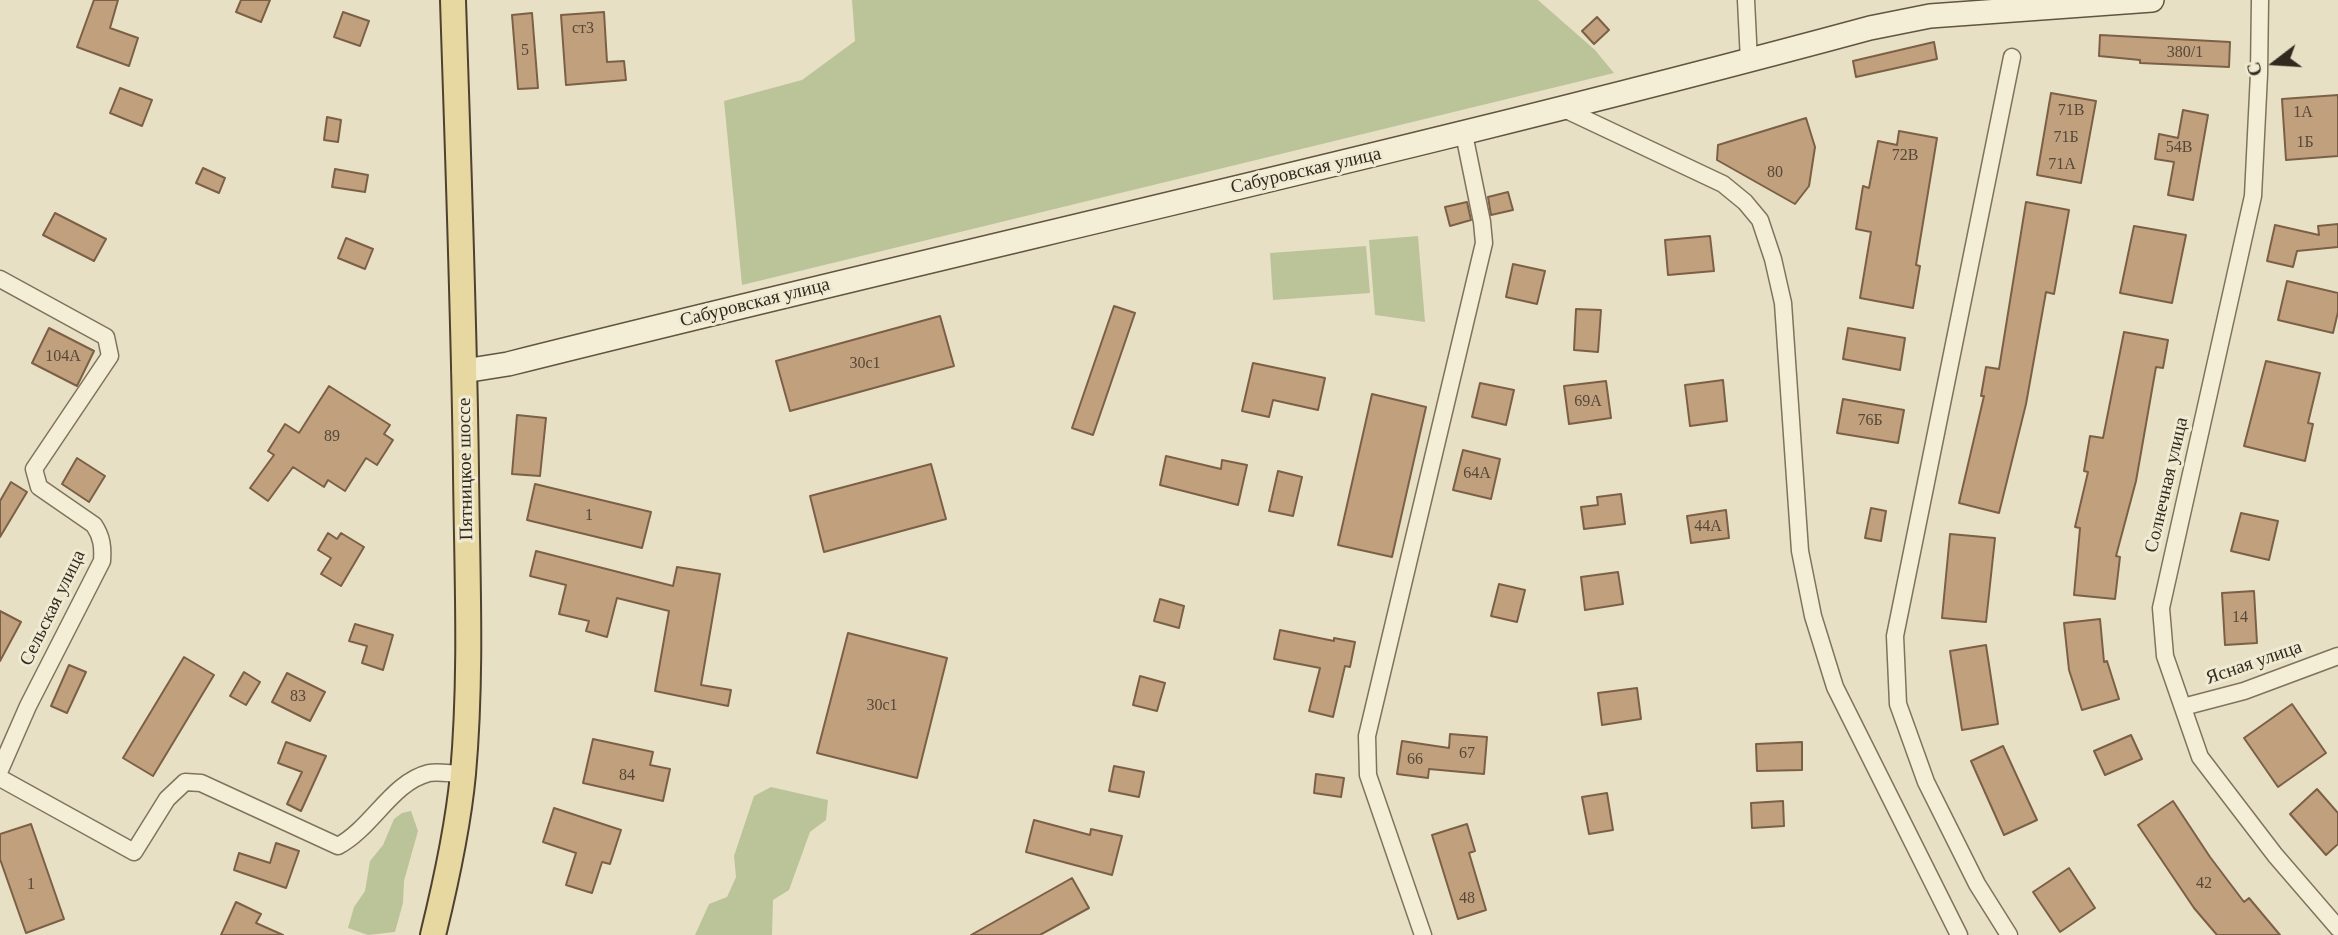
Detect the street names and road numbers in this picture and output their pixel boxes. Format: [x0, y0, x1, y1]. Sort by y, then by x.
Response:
street label: Сабуровская улица [1229, 143, 1383, 199]
street label: Сабуровская улица [678, 273, 832, 333]
street label: Пятницкое шоссе [453, 398, 479, 540]
street label: Солнечная улица [2140, 415, 2194, 555]
street label: Сельская улица [15, 547, 91, 669]
street label: Ясная улица [2203, 636, 2305, 690]

